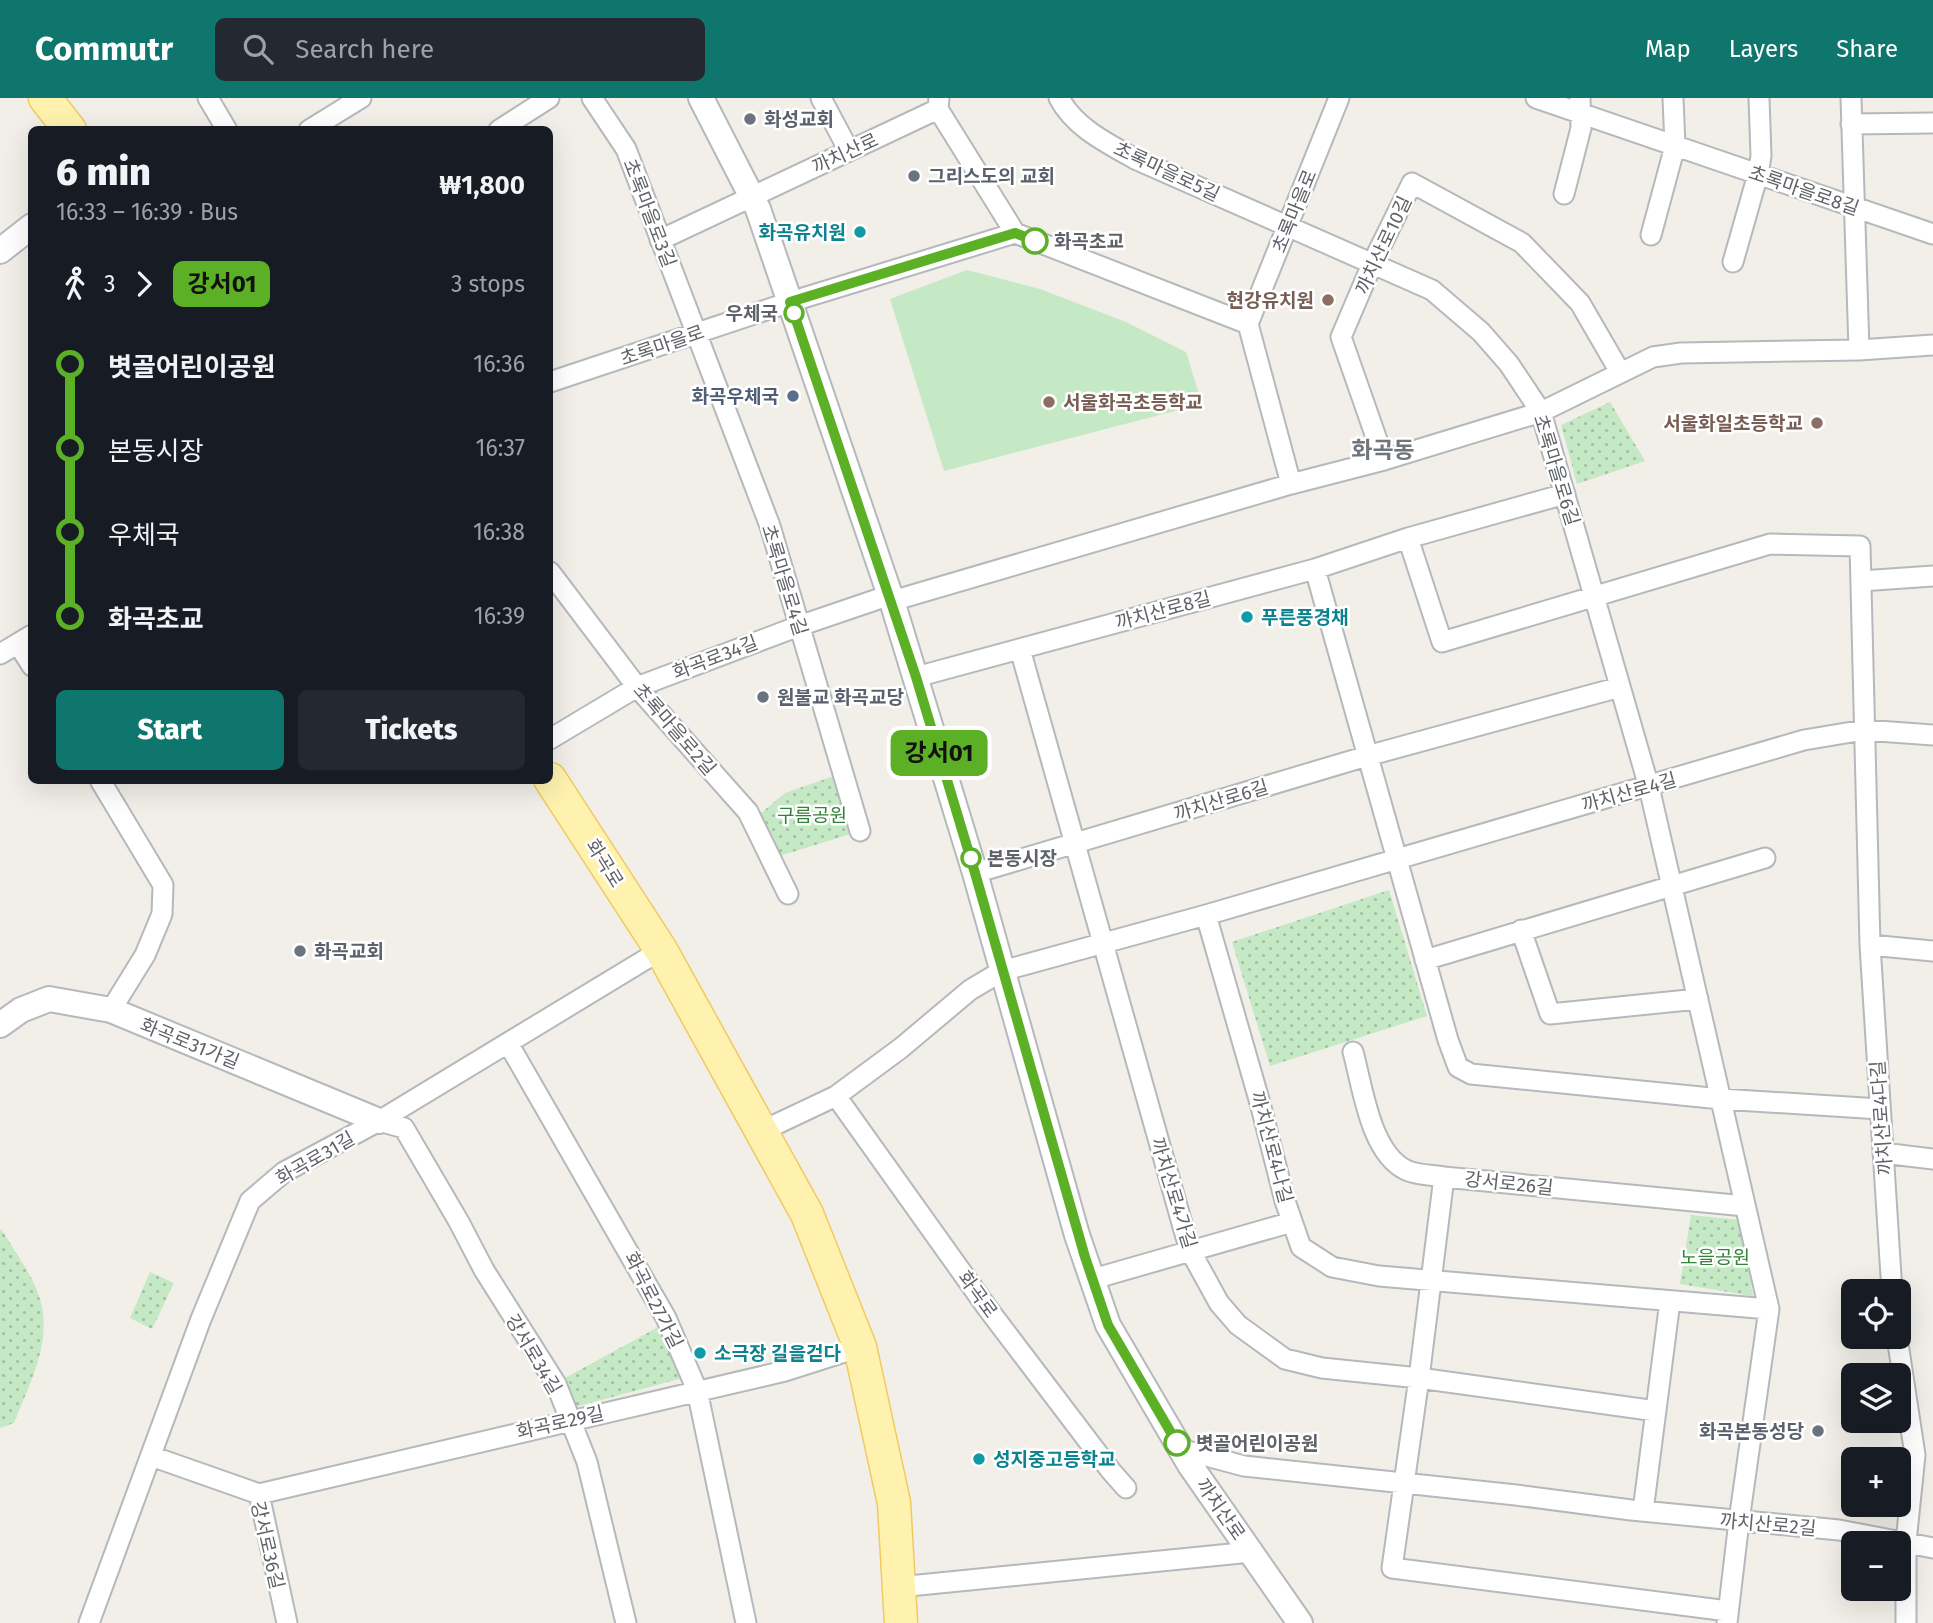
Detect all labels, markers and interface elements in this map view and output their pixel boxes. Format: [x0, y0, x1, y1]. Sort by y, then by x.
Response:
search box [215, 18, 705, 81]
text: Commutr [35, 29, 173, 69]
icon: search [239, 30, 277, 68]
text: Search here [295, 34, 434, 65]
text: Map [1645, 35, 1691, 63]
text: Layers [1729, 35, 1798, 63]
text: Share [1836, 35, 1898, 63]
place label: 화성교회 [764, 108, 834, 131]
marker: 화성교회 [742, 111, 758, 127]
street label: 까치산로 [809, 128, 882, 179]
street label: 초록마을로5길 [1110, 137, 1223, 206]
text: 6 min [56, 149, 151, 195]
street label: 초록마을로3길 [618, 156, 681, 271]
street label: 초록마을로8길 [1746, 161, 1862, 220]
place label: 그리스도의 교회 [928, 165, 1055, 188]
street label: 초록마을로 [1267, 166, 1321, 256]
marker: 그리스도의 교회 [906, 168, 922, 184]
text: ₩1,800 [439, 170, 525, 201]
street label: 까치산로10길 [1351, 192, 1416, 298]
text: 16:33 – 16:39 · Bus [56, 198, 238, 226]
place label: 화곡유치원 [759, 221, 846, 244]
marker: 화곡유치원 [852, 224, 868, 240]
marker: 화곡초교 [1022, 228, 1048, 254]
place label: 화곡초교 [1054, 230, 1124, 253]
icon: walk [56, 265, 94, 303]
icon: forward [125, 265, 163, 303]
text: 3 [104, 270, 115, 298]
text: 강서01 [187, 270, 256, 298]
text: 3 stops [451, 270, 525, 298]
place label: 현강유치원 [1227, 289, 1314, 312]
marker: 현강유치원 [1320, 292, 1336, 308]
place label: 우체국 [726, 302, 778, 325]
marker: 우체국 [784, 303, 804, 323]
street label: 초록마을로 [617, 320, 707, 371]
text: 16:36 [473, 350, 525, 378]
text: 볏골어린이공원 [108, 352, 275, 383]
place label: 화곡우체국 [692, 385, 779, 408]
marker: 화곡우체국 [785, 388, 801, 404]
place label: 서울화곡초등학교 [1063, 391, 1203, 414]
marker: 서울화곡초등학교 [1041, 394, 1057, 410]
street label: 초록마을로6길 [1529, 412, 1584, 529]
place label: 서울화일초등학교 [1663, 412, 1803, 435]
marker: 서울화일초등학교 [1809, 415, 1825, 431]
text: 16:37 [475, 434, 525, 462]
text: 본동시장 [108, 436, 204, 467]
district label: 화곡동 [1351, 436, 1415, 464]
text: 16:38 [473, 518, 525, 546]
text: 우체국 [108, 520, 180, 551]
street label: 초록마을로4길 [757, 522, 812, 638]
street label: 까치산로8길 [1113, 587, 1213, 634]
text: 16:39 [474, 602, 525, 630]
text: 화곡초교 [108, 604, 204, 635]
place label: 푸른풍경채 [1261, 606, 1348, 629]
marker: 푸른풍경채 [1239, 609, 1255, 625]
street label: 화곡로34길 [669, 631, 761, 684]
street label: 초록마을로2길 [628, 679, 721, 780]
place label: 원불교 화곡교당 [777, 686, 904, 709]
marker: 원불교 화곡교당 [755, 689, 771, 705]
button: Start [56, 690, 284, 770]
button: Tickets [298, 690, 525, 770]
line badge: 강서01 [890, 730, 988, 776]
text: 강서01 [905, 739, 973, 767]
street label: 까치산로4길 [1579, 768, 1679, 817]
street label: 까치산로6길 [1171, 775, 1271, 826]
park label: 구름공원 [777, 804, 847, 827]
street label: 화곡로 [581, 835, 628, 892]
place label: 본동시장 [987, 847, 1057, 870]
marker: 본동시장 [961, 848, 981, 868]
place label: 화곡교회 [314, 940, 384, 963]
marker: 화곡교회 [292, 943, 308, 959]
street label: 화곡로31가길 [137, 1013, 243, 1074]
street label: 까치산로4다길 [1866, 1060, 1897, 1176]
street label: 까치산로4나길 [1246, 1089, 1298, 1206]
street label: 화곡로31길 [272, 1127, 359, 1190]
street label: 까치산로4가길 [1146, 1135, 1201, 1251]
street label: 강서로26길 [1463, 1167, 1555, 1200]
park label: 노을공원 [1680, 1246, 1750, 1269]
street label: 화곡로27가길 [619, 1248, 688, 1352]
street label: 화곡로 [953, 1266, 1002, 1322]
map controls [1841, 1279, 1911, 1601]
button: locate [1841, 1279, 1911, 1349]
street label: 강서로34길 [501, 1310, 566, 1399]
place label: 소극장 길을걷다 [714, 1342, 841, 1365]
marker: 소극장 길을걷다 [692, 1345, 708, 1361]
button: layers [1841, 1363, 1911, 1433]
street label: 화곡로29길 [514, 1401, 606, 1444]
place label: 화곡본동성당 [1699, 1420, 1805, 1443]
marker: 화곡본동성당 [1810, 1423, 1826, 1439]
marker: 볏골어린이공원 [1164, 1430, 1190, 1456]
place label: 볏골어린이공원 [1196, 1432, 1318, 1455]
button: + [1841, 1447, 1911, 1517]
place label: 성지중고등학교 [993, 1448, 1115, 1471]
marker: 성지중고등학교 [971, 1451, 987, 1467]
street label: 까치산로 [1191, 1474, 1250, 1545]
street label: 강서로36길 [246, 1499, 289, 1591]
street label: 까치산로2길 [1719, 1509, 1817, 1540]
button: − [1841, 1531, 1911, 1601]

